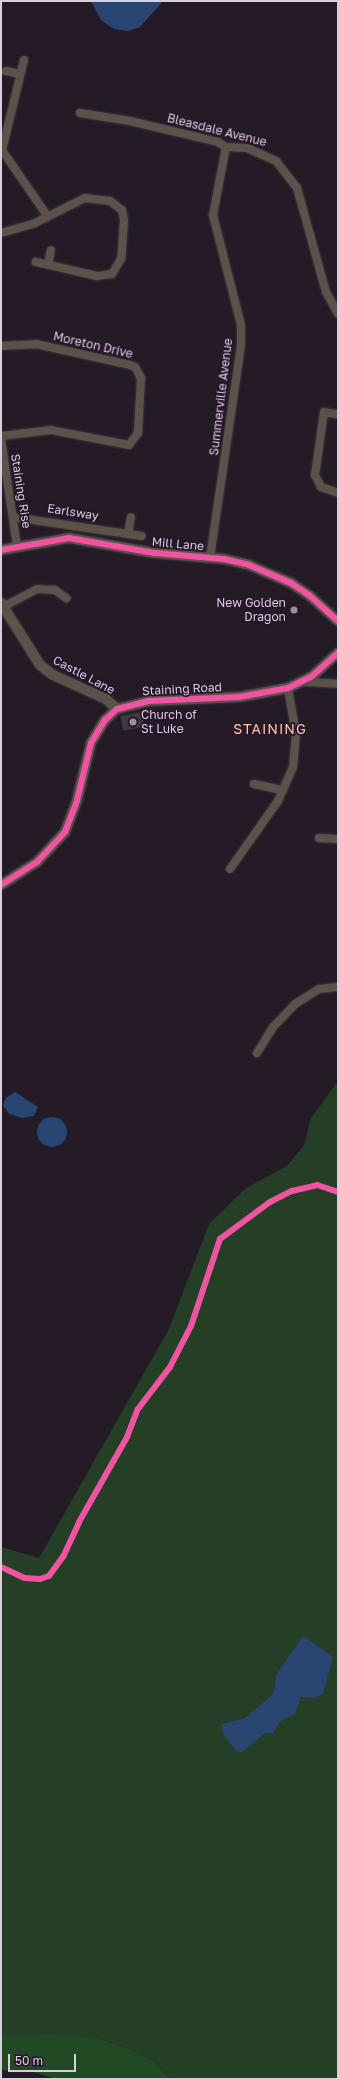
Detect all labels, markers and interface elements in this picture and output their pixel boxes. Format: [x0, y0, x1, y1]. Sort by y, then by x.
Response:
street label: Bleasdale Avenue [166, 111, 268, 149]
street label: Moreton Drive [52, 329, 134, 361]
street label: Summerville Avenue [207, 338, 235, 456]
street label: Staining Rise [8, 453, 34, 529]
street label: Earlsway [46, 501, 100, 523]
street label: Mill Lane [151, 535, 205, 553]
place label: New Golden Dragon [216, 596, 286, 624]
marker: New Golden Dragon [289, 605, 299, 615]
street label: Castle Lane [51, 653, 117, 697]
street label: Staining Road [142, 680, 222, 698]
place label: Church of St Luke [141, 708, 197, 736]
marker: Church of St Luke [128, 717, 138, 727]
district label: STAINING [233, 721, 307, 737]
scale bar [10, 2046, 78, 2072]
text: 50 m [15, 2053, 43, 2068]

